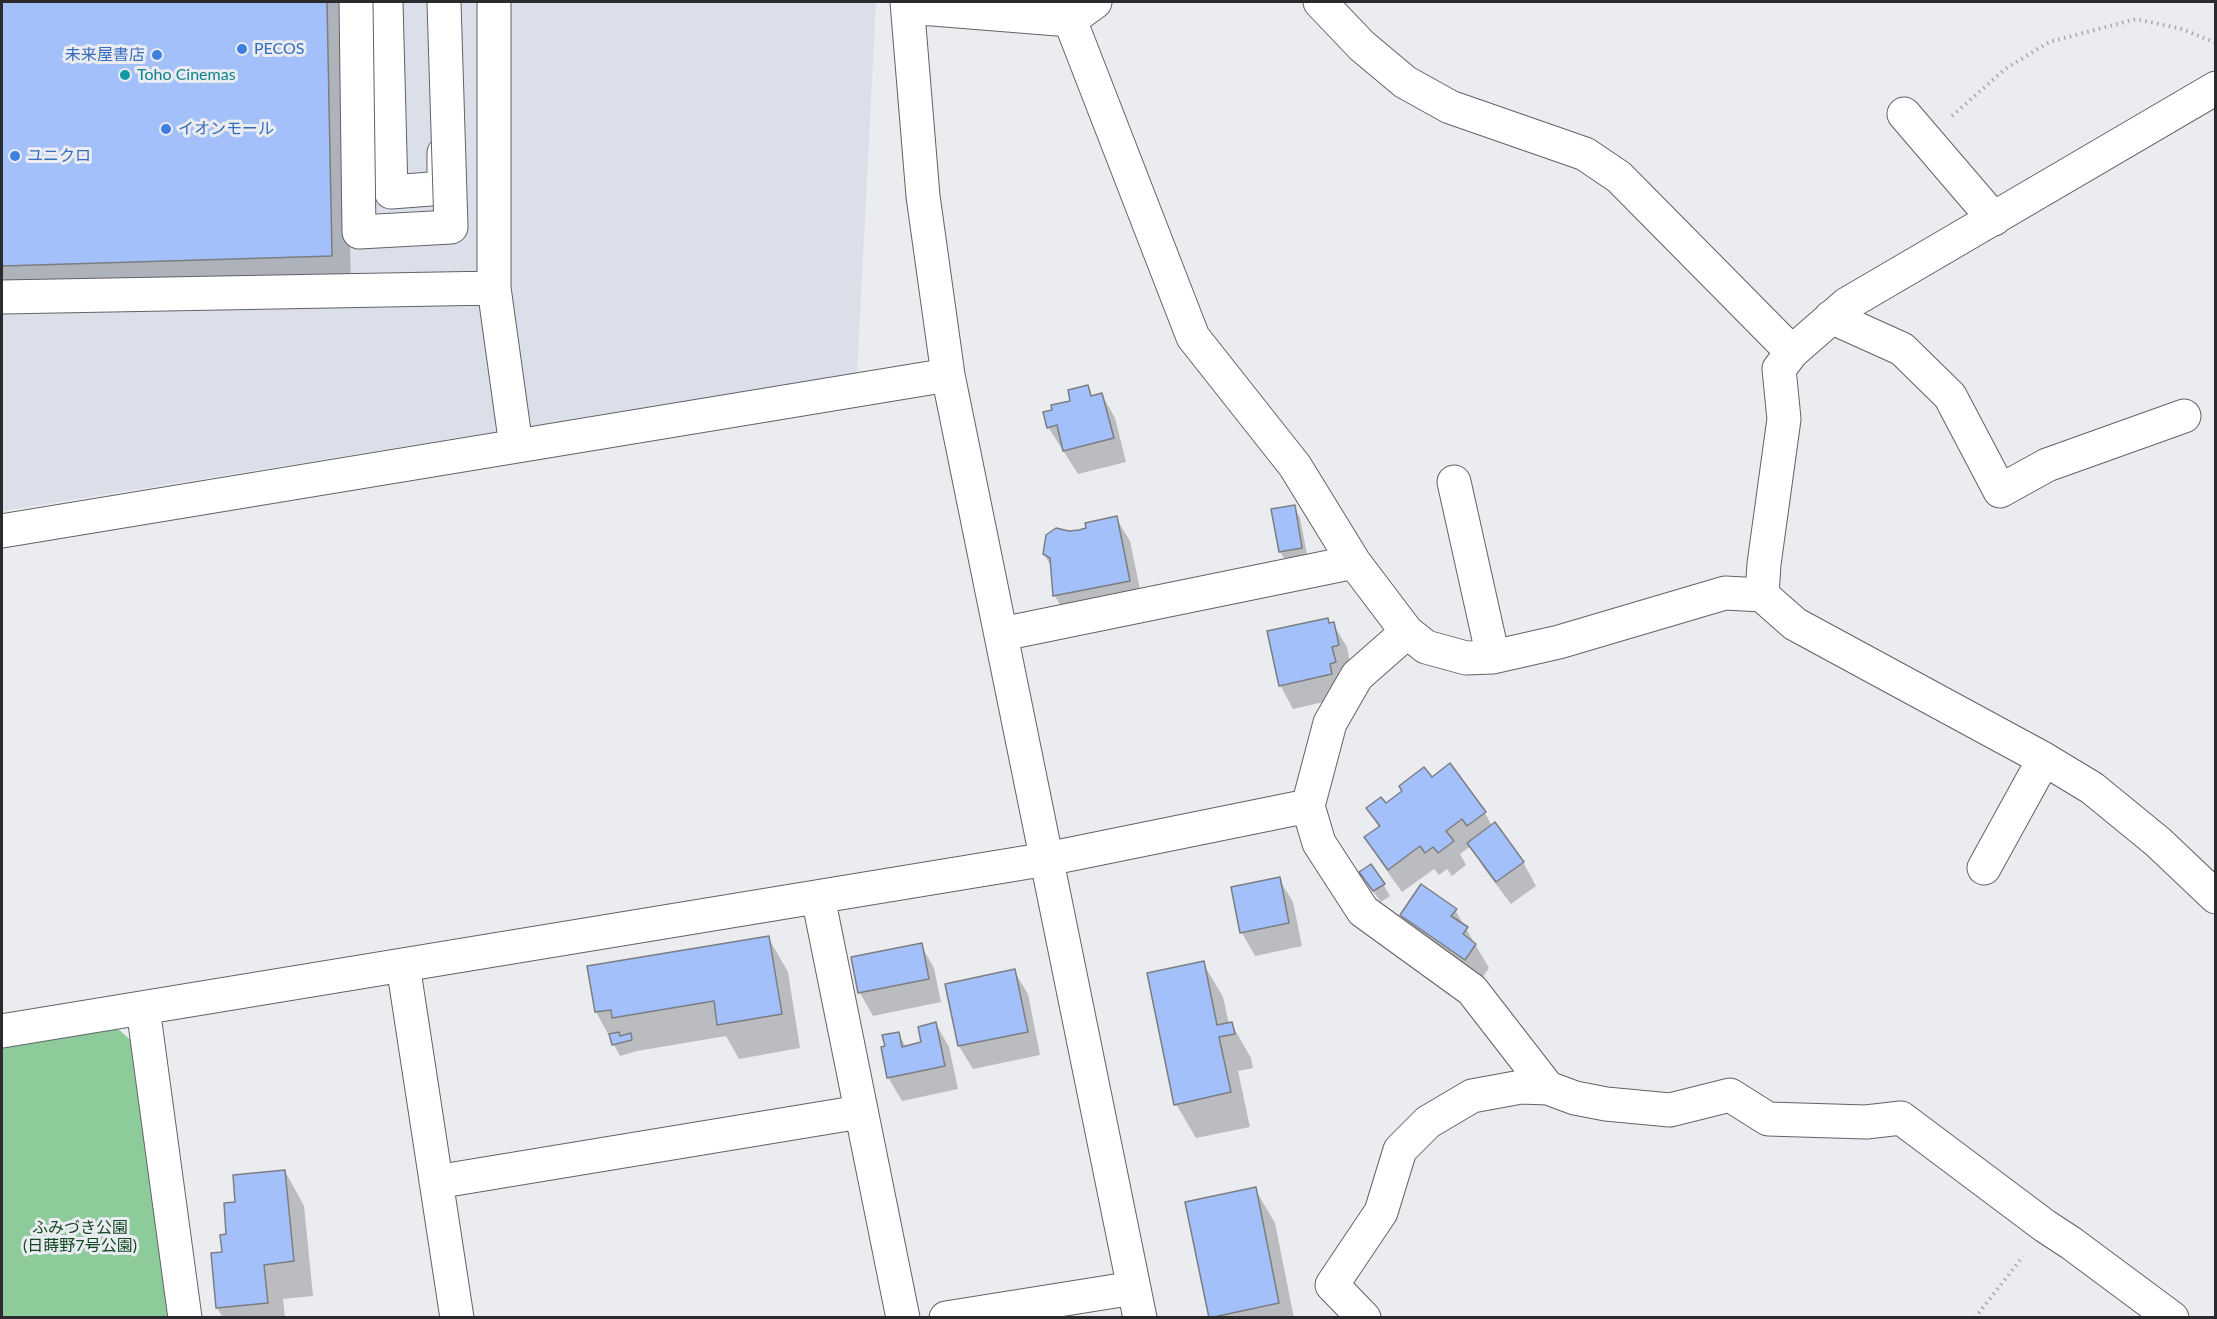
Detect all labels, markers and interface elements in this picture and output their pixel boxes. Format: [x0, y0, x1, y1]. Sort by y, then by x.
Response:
place label: PECOS [254, 39, 305, 59]
marker: PECOS [235, 42, 249, 56]
place label: 未来屋書店 [65, 45, 145, 65]
marker: 未来屋書店 [150, 48, 164, 62]
place label: Toho Cinemas [137, 65, 236, 85]
marker: Toho Cinemas [118, 68, 132, 82]
place label: イオンモール [178, 119, 274, 139]
marker: イオンモール [159, 122, 173, 136]
place label: ユニクロ [27, 146, 91, 166]
marker: ユニクロ [8, 149, 22, 163]
park label: ふみづき公園 (日蒔野7号公園) [23, 1218, 137, 1256]

